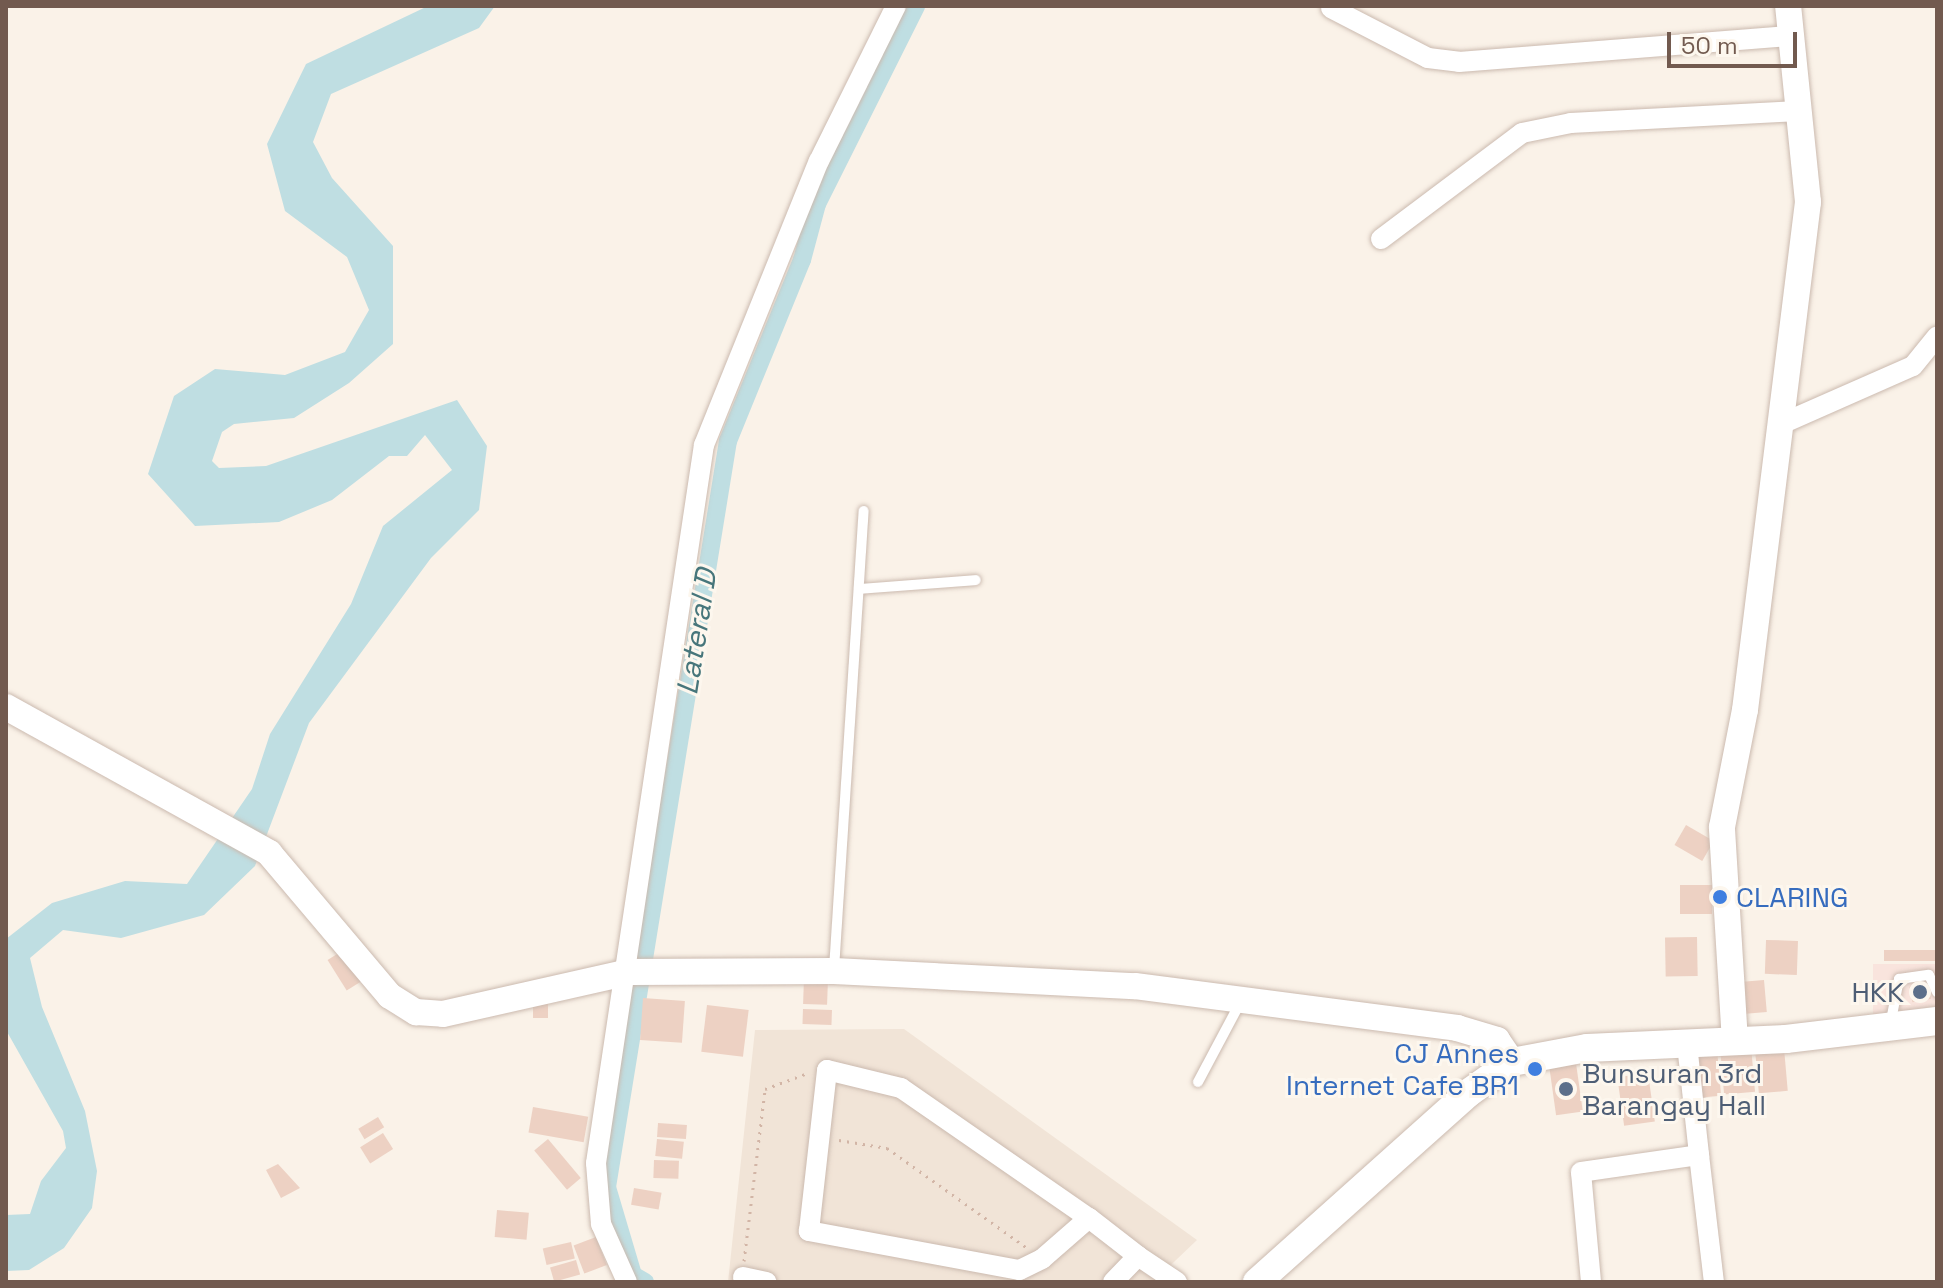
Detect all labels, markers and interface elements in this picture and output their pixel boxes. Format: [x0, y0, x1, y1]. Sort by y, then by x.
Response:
scale bar [1671, 16, 1801, 66]
text: 50 m [1681, 30, 1738, 61]
water label: Lateral D [669, 567, 725, 697]
place label: CLARING [1736, 880, 1848, 914]
marker: CLARING [1711, 888, 1729, 906]
place label: HKK [1851, 975, 1904, 1009]
marker: HKK [1911, 983, 1929, 1001]
place label: CJ Annes Internet Cafe BR1 [1286, 1036, 1519, 1102]
place label: Bunsuran 3rd Barangay Hall [1582, 1056, 1766, 1122]
marker: CJ Annes Internet Cafe BR1 [1526, 1060, 1544, 1078]
marker: Bunsuran 3rd Barangay Hall [1557, 1080, 1575, 1098]

